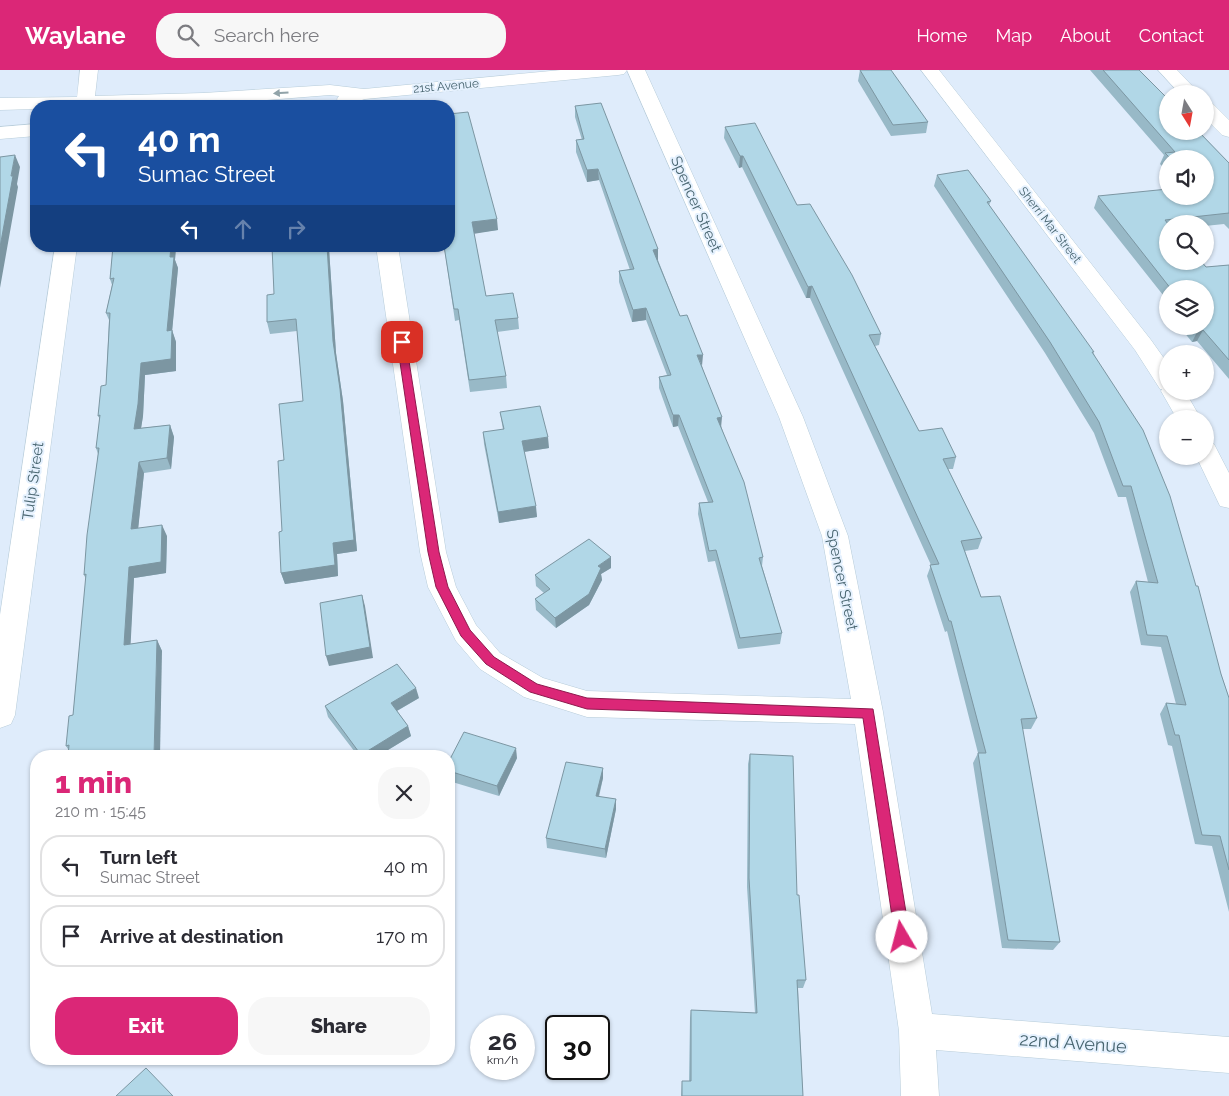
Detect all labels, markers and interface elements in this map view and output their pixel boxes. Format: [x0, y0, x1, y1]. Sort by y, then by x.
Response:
search box [156, 13, 506, 58]
text: Waylane [25, 21, 126, 50]
icon: search [174, 21, 202, 49]
text: Search here [214, 24, 319, 46]
text: Home [916, 25, 967, 46]
text: Map [995, 25, 1032, 46]
text: About [1060, 25, 1111, 46]
text: Contact [1139, 25, 1204, 46]
street label: 21st Avenue [413, 76, 479, 96]
north arrow [1159, 85, 1214, 140]
map controls [1159, 85, 1214, 465]
one-way arrow [273, 90, 289, 98]
text: 40 m [138, 119, 220, 160]
icon: left [55, 120, 120, 185]
button: sound [1159, 150, 1214, 205]
street label: Spencer Street [667, 153, 725, 255]
text: Sumac Street [138, 161, 275, 187]
street label: Sherri Mar Street [1016, 184, 1084, 266]
icon: left [176, 215, 204, 243]
icon: ahead [229, 215, 257, 243]
icon: right [282, 215, 310, 243]
button: search [1159, 215, 1214, 270]
button: layers [1159, 280, 1214, 335]
pin [381, 321, 423, 363]
icon: arrive [388, 328, 416, 356]
button: + [1159, 345, 1214, 400]
button: − [1159, 410, 1214, 465]
street label: Tulip Street [19, 441, 47, 521]
street label: Spencer Street [822, 528, 862, 632]
text: 1 min [55, 765, 132, 800]
button: close [378, 767, 430, 819]
text: 210 m · 15:45 [55, 802, 146, 821]
text: Turn left [100, 846, 177, 868]
icon: left [57, 852, 85, 880]
text: 40 m [384, 855, 428, 877]
text: Sumac Street [100, 868, 200, 887]
position arrow [875, 910, 927, 962]
icon: arrive [57, 922, 85, 950]
text: Arrive at destination [100, 925, 284, 947]
text: 170 m [376, 925, 428, 947]
button: Exit [55, 997, 238, 1055]
button: Share [248, 997, 430, 1055]
speed limit sign: 30 [545, 1015, 610, 1080]
text: 26 [488, 1026, 517, 1056]
street label: 22nd Avenue [1019, 1028, 1128, 1057]
text: km/h [487, 1053, 518, 1067]

